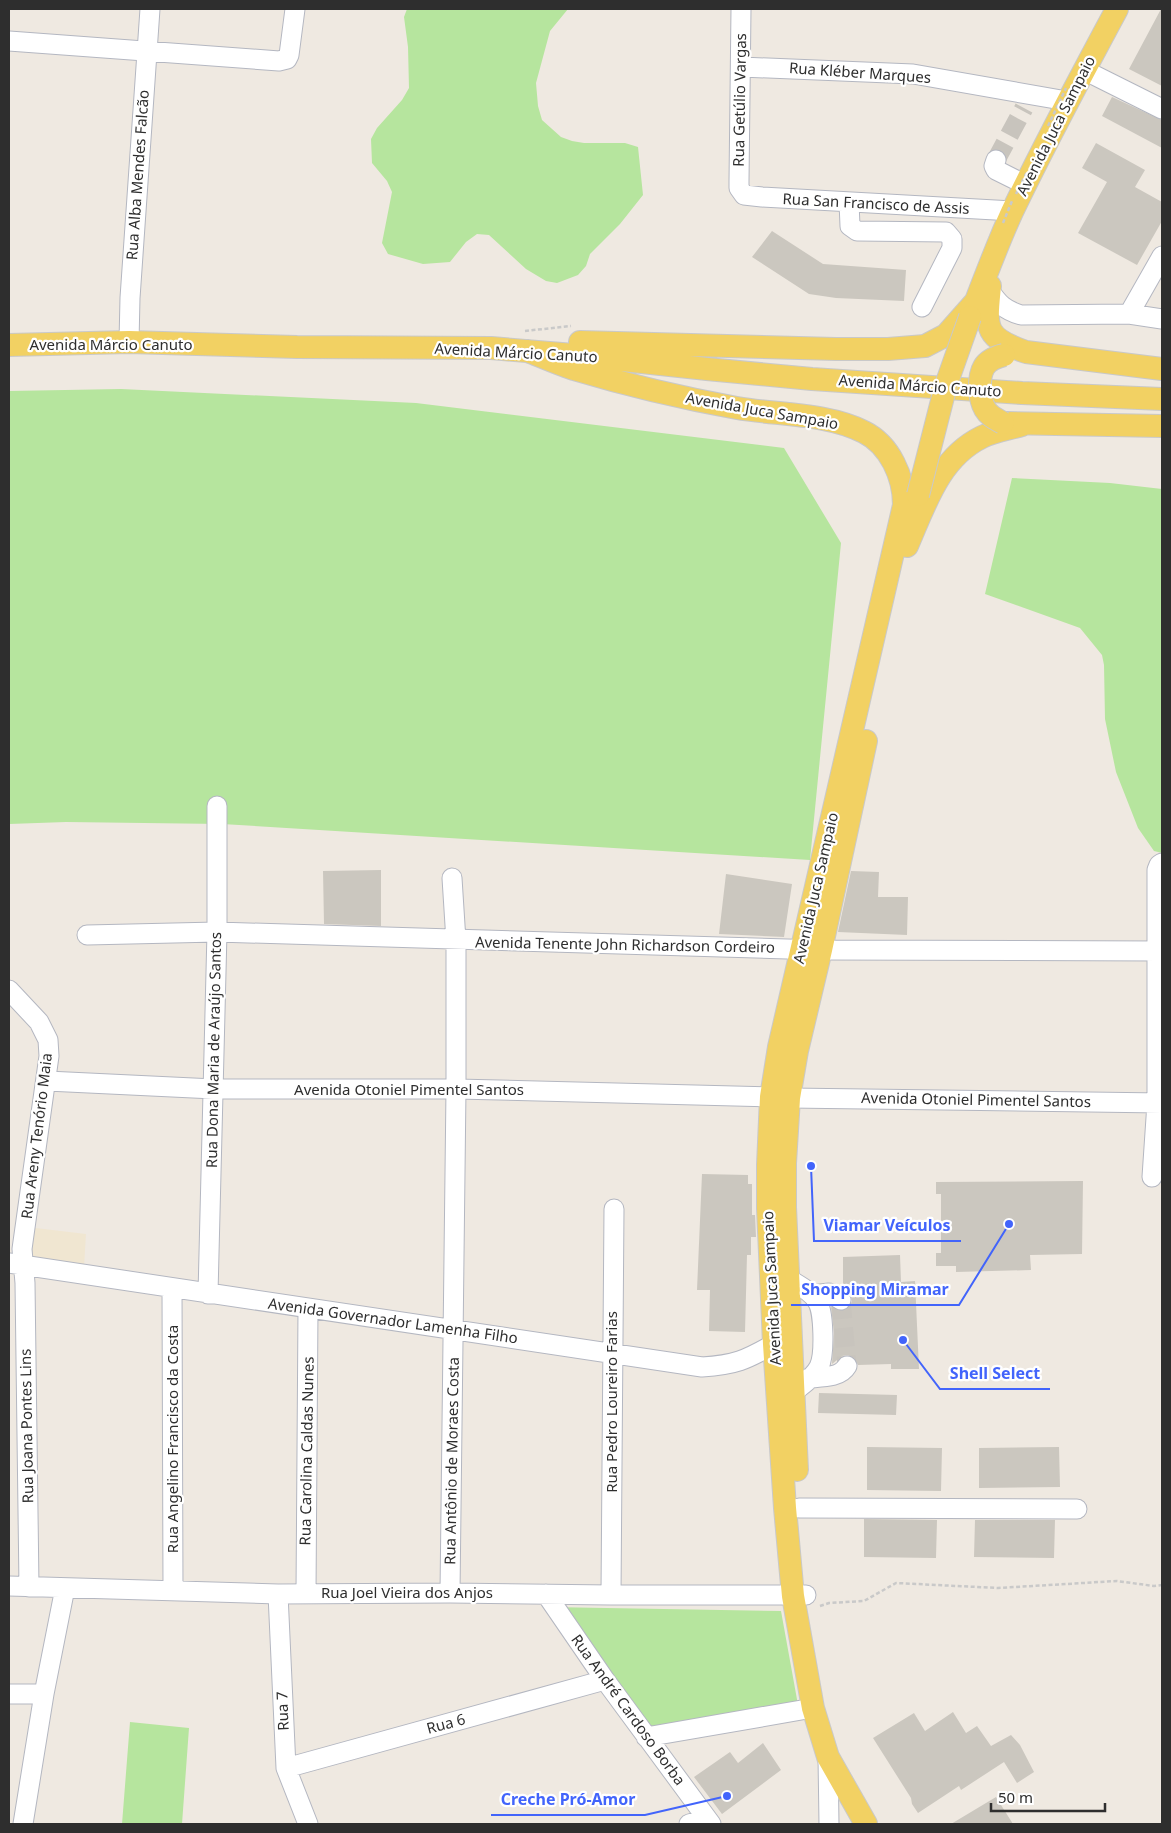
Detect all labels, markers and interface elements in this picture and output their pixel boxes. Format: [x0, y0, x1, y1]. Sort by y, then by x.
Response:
street label: Rua Getúlio Vargas [728, 33, 750, 167]
street label: Avenida Juca Sampaio [1011, 52, 1099, 199]
street label: Rua Kléber Marques [788, 57, 932, 87]
street label: Rua Alba Mendes Falcão [121, 89, 153, 261]
street label: Rua San Francisco de Assis [782, 188, 970, 218]
street label: Avenida Márcio Canuto [29, 334, 193, 354]
street label: Avenida Márcio Canuto [434, 338, 598, 366]
street label: Avenida Márcio Canuto [838, 369, 1002, 401]
street label: Avenida Juca Sampaio [684, 387, 840, 433]
street label: Avenida Juca Sampaio [788, 810, 842, 965]
street label: Avenida Tenente John Richardson Cordeiro [475, 931, 775, 957]
street label: Rua Dona Maria de Araújo Santos [201, 932, 225, 1168]
street label: Rua Areny Tenório Maia [16, 1052, 56, 1220]
street label: Avenida Otoniel Pimentel Santos [294, 1079, 524, 1099]
street label: Avenida Otoniel Pimentel Santos [861, 1087, 1091, 1111]
street label: Avenida Juca Sampaio [757, 1210, 785, 1366]
callout: Viamar Veículos [814, 1210, 961, 1241]
text: Viamar Veículos [823, 1214, 951, 1236]
callout: Shopping Miramar [791, 1274, 959, 1305]
text: Shopping Miramar [801, 1278, 949, 1300]
street label: Avenida Governador Lamenha Filho [267, 1293, 519, 1347]
street label: Rua Pedro Loureiro Farias [601, 1311, 621, 1493]
street label: Rua Angelino Francisco da Costa [162, 1325, 182, 1553]
street label: Rua Joana Pontes Lins [15, 1349, 37, 1504]
street label: Rua Carolina Caldas Nunes [294, 1356, 318, 1546]
street label: Rua Antônio de Moraes Costa [439, 1357, 463, 1565]
callout: Shell Select [940, 1358, 1050, 1389]
text: Shell Select [950, 1362, 1040, 1384]
street label: Rua Joel Vieira dos Anjos [321, 1582, 493, 1602]
street label: Rua André Cardoso Borba [567, 1630, 690, 1789]
street label: Rua 7 [271, 1691, 293, 1731]
street label: Rua 6 [424, 1708, 467, 1738]
scale bar [991, 1780, 1105, 1812]
callout: Creche Pró-Amor [491, 1784, 645, 1815]
text: 50 m [998, 1787, 1033, 1807]
text: Creche Pró-Amor [501, 1788, 635, 1810]

